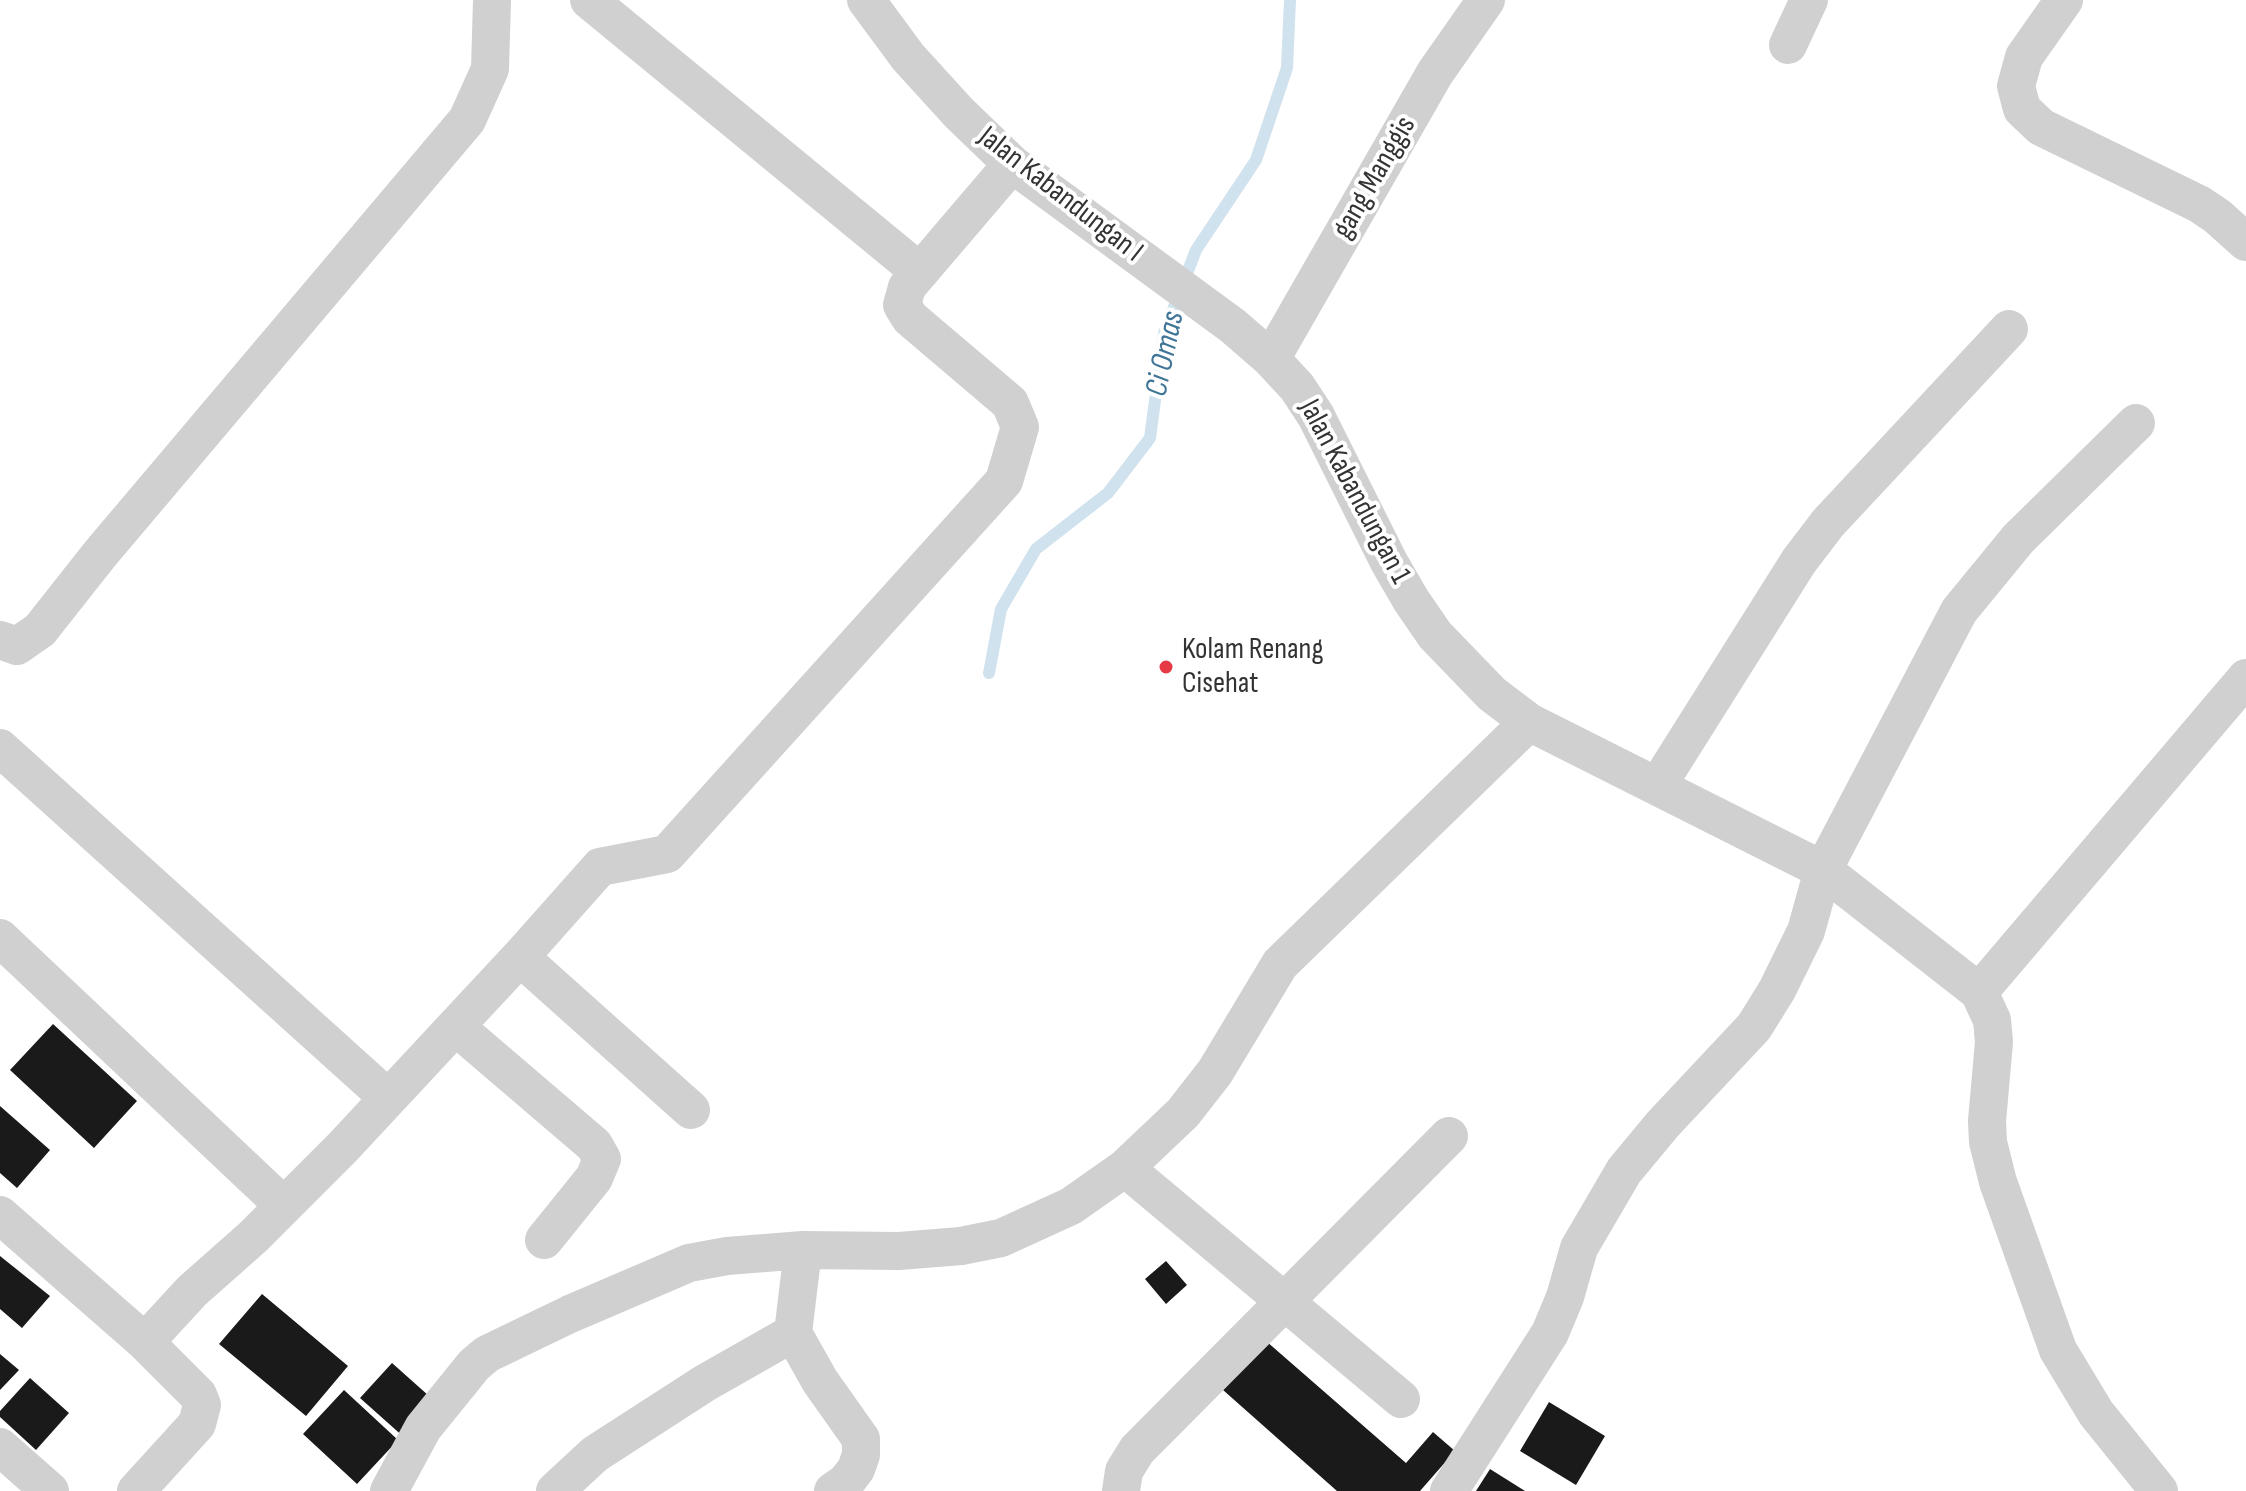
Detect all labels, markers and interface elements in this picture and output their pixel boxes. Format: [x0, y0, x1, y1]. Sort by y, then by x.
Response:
street label: gang Manggis [1326, 110, 1424, 246]
street label: Jalan Kabandungan I [971, 120, 1149, 270]
water label: Ci Omas [1138, 308, 1194, 400]
street label: Jalan Kabandungan 1 [1290, 394, 1418, 590]
place label: Kolam Renang Cisehat [1182, 632, 1323, 702]
marker: Kolam Renang Cisehat [1157, 658, 1175, 676]

